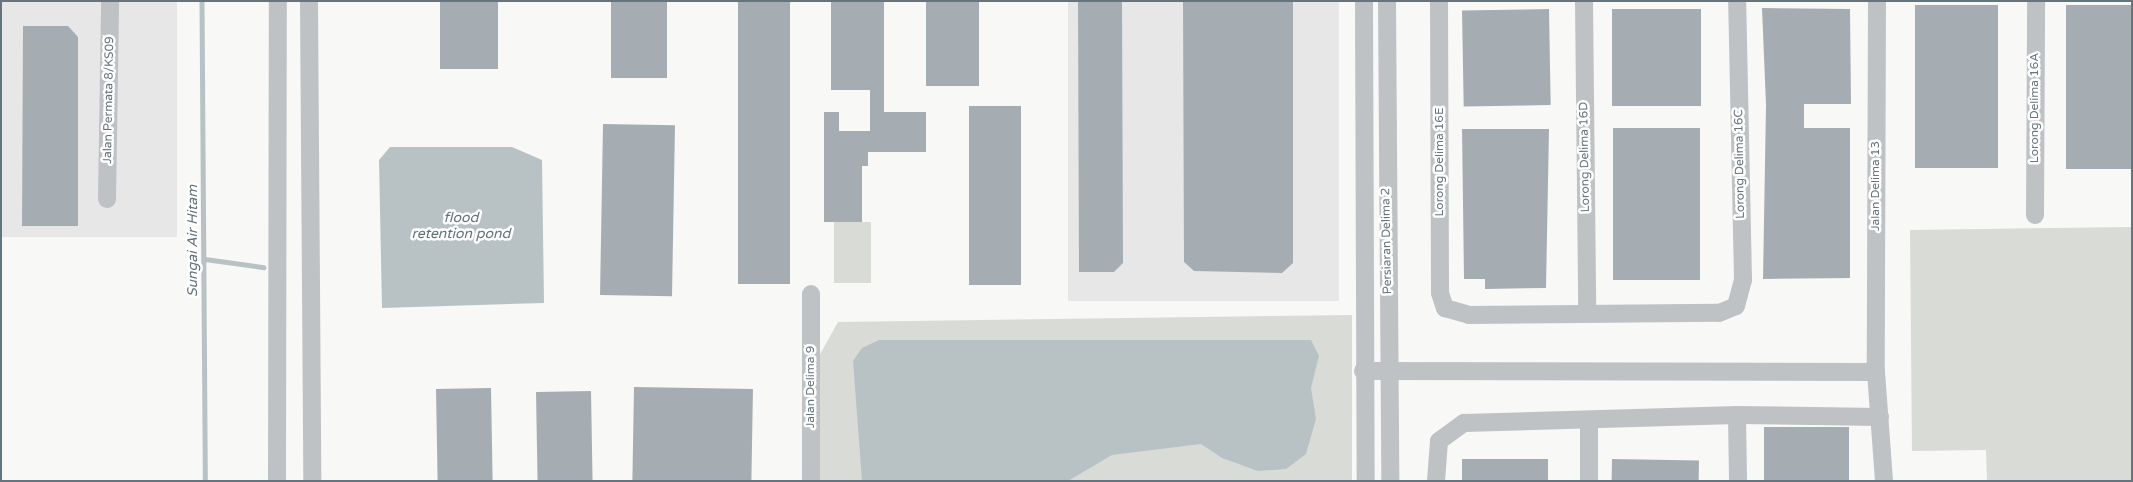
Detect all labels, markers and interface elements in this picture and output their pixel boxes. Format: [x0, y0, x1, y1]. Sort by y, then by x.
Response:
street label: Jalan Permata 8/KS09 [101, 36, 117, 164]
street label: Lorong Delima 16A [2028, 53, 2042, 163]
street label: Lorong Delima 16D [1577, 102, 1593, 212]
street label: Lorong Delima 16E [1433, 107, 1447, 217]
street label: Lorong Delima 16C [1732, 109, 1748, 219]
street label: Jalan Delima 13 [1869, 141, 1883, 231]
water label: Sungai Air Hitam [185, 185, 201, 297]
street label: Persiaran Delima 2 [1379, 188, 1395, 294]
water label: flood retention pond [412, 210, 510, 242]
street label: Jalan Delima 9 [804, 346, 818, 428]

